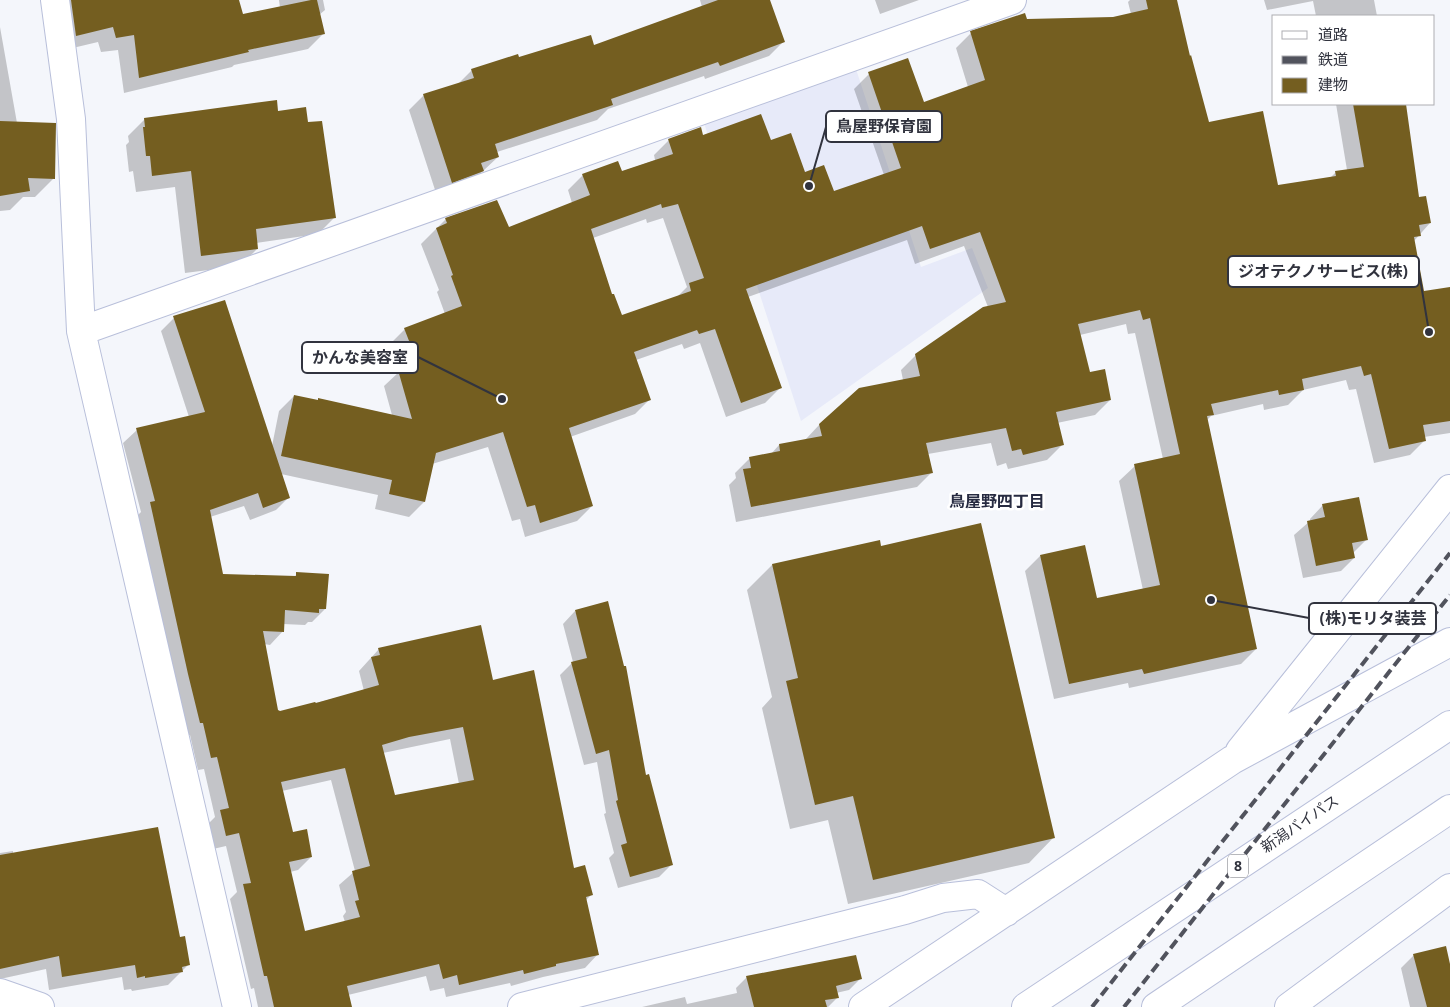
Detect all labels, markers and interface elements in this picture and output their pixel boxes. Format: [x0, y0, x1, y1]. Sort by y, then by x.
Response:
legend [1272, 15, 1435, 105]
text: 道路 [1318, 24, 1348, 44]
text: 鉄道 [1318, 49, 1348, 69]
text: 建物 [1318, 74, 1348, 94]
callout: 鳥屋野保育園 [826, 111, 942, 142]
text: 鳥屋野保育園 [836, 115, 932, 137]
callout: ジオテクノサービス(株) [1228, 256, 1419, 287]
text: ジオテクノサービス(株) [1238, 260, 1408, 282]
callout: かんな美容室 [302, 342, 418, 373]
text: かんな美容室 [312, 346, 408, 368]
district label: 鳥屋野四丁目 [949, 490, 1045, 512]
callout: (株)モリタ装芸 [1309, 603, 1436, 634]
text: (株)モリタ装芸 [1320, 607, 1426, 629]
street label: 新潟バイパス [1257, 790, 1342, 857]
road number: 8 [1228, 854, 1248, 878]

